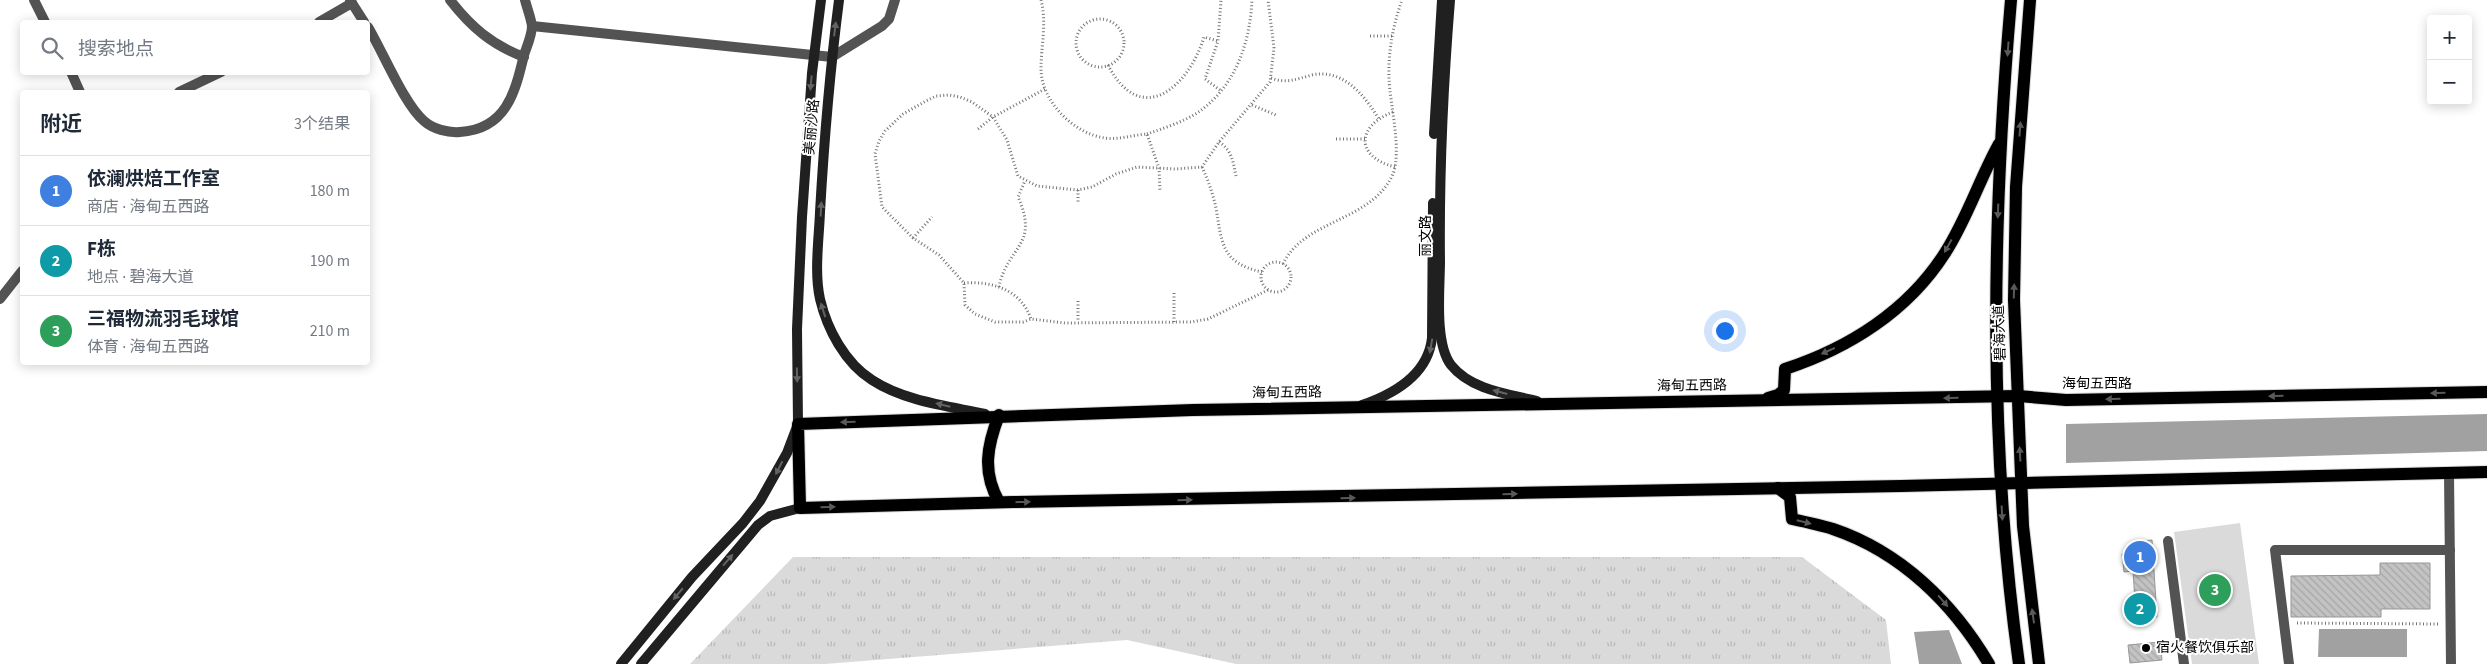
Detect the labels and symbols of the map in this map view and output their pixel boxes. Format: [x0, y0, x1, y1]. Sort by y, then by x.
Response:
one-way arrow [831, 21, 839, 37]
one-way arrow [2003, 41, 2011, 57]
one-way arrow [807, 76, 815, 92]
street label: 美丽沙路 [800, 98, 824, 156]
one-way arrow [2017, 121, 2025, 137]
one-way arrow [817, 200, 825, 216]
one-way arrow [1993, 203, 2001, 219]
street label: 丽文路 [1416, 215, 1436, 257]
one-way arrow [1944, 240, 1953, 253]
one-way arrow [2010, 283, 2018, 299]
one-way arrow [819, 302, 827, 317]
street label: 碧海大道 [1989, 305, 2011, 361]
your location [1712, 318, 1738, 344]
one-way arrow [1426, 338, 1434, 354]
one-way arrow [1821, 348, 1835, 356]
one-way arrow [794, 367, 802, 383]
street label: 海甸五西路 [2062, 374, 2132, 394]
street label: 海甸五西路 [1657, 375, 1727, 397]
street label: 海甸五西路 [1252, 382, 1322, 404]
one-way arrow [1493, 387, 1508, 395]
one-way arrow [2430, 389, 2446, 397]
one-way arrow [2268, 392, 2284, 400]
one-way arrow [1943, 394, 1959, 402]
one-way arrow [2105, 395, 2121, 403]
one-way arrow [935, 400, 950, 408]
one-way arrow [840, 419, 856, 427]
one-way arrow [2016, 446, 2024, 462]
one-way arrow [775, 461, 783, 476]
one-way arrow [1503, 490, 1519, 498]
one-way arrow [1340, 493, 1356, 501]
one-way arrow [1178, 496, 1194, 504]
one-way arrow [1015, 498, 1031, 506]
one-way arrow [820, 503, 836, 511]
one-way arrow [1999, 505, 2007, 521]
one-way arrow [1796, 518, 1812, 526]
pin: 1 [2124, 538, 2156, 576]
one-way arrow [723, 553, 734, 566]
pin: 3 [2199, 571, 2231, 609]
one-way arrow [672, 588, 683, 601]
pin: 2 [2124, 590, 2156, 628]
one-way arrow [1937, 595, 1948, 607]
one-way arrow [2029, 607, 2037, 623]
place label: 宿火餐饮俱乐部 [2156, 638, 2254, 658]
marker: 宿火餐饮俱乐部 [2140, 642, 2152, 654]

